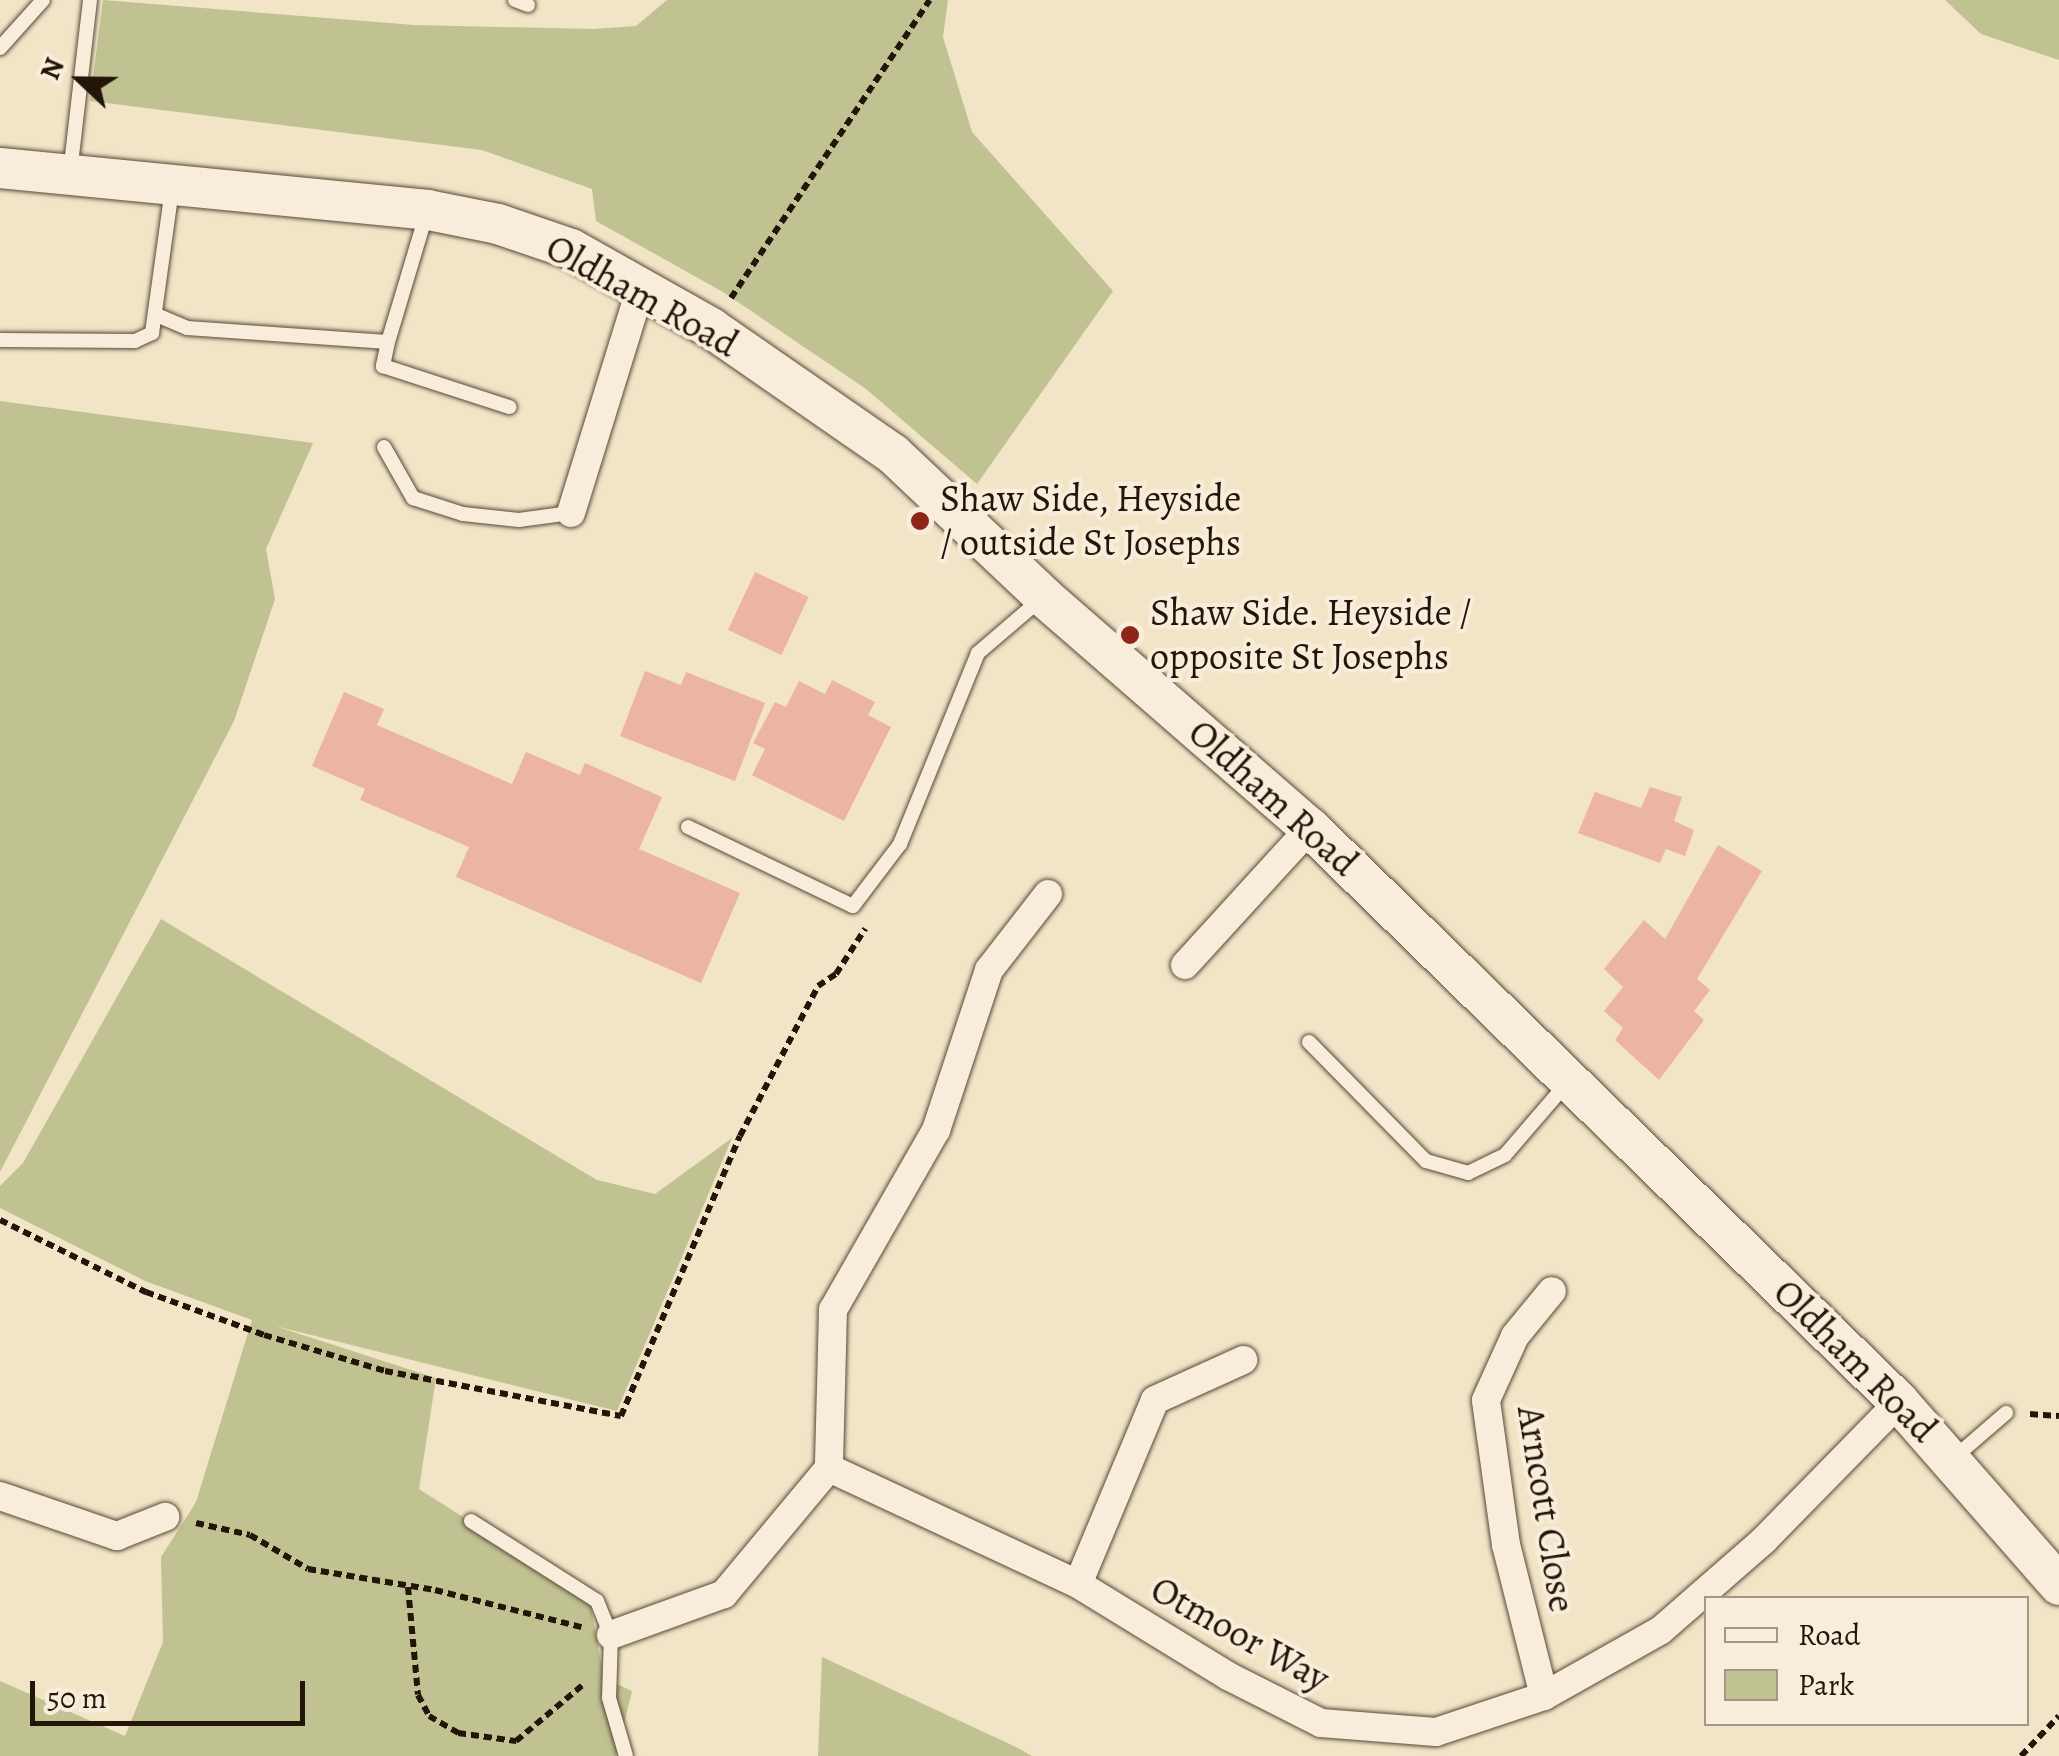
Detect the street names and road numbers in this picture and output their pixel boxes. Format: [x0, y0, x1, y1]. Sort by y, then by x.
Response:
street label: Oldham Road [538, 225, 746, 367]
street label: Oldham Road [1179, 710, 1367, 886]
street label: Oldham Road [1764, 1270, 1946, 1452]
street label: Arncott Close [1507, 1403, 1585, 1615]
street label: Otmoor Way [1143, 1566, 1337, 1702]

